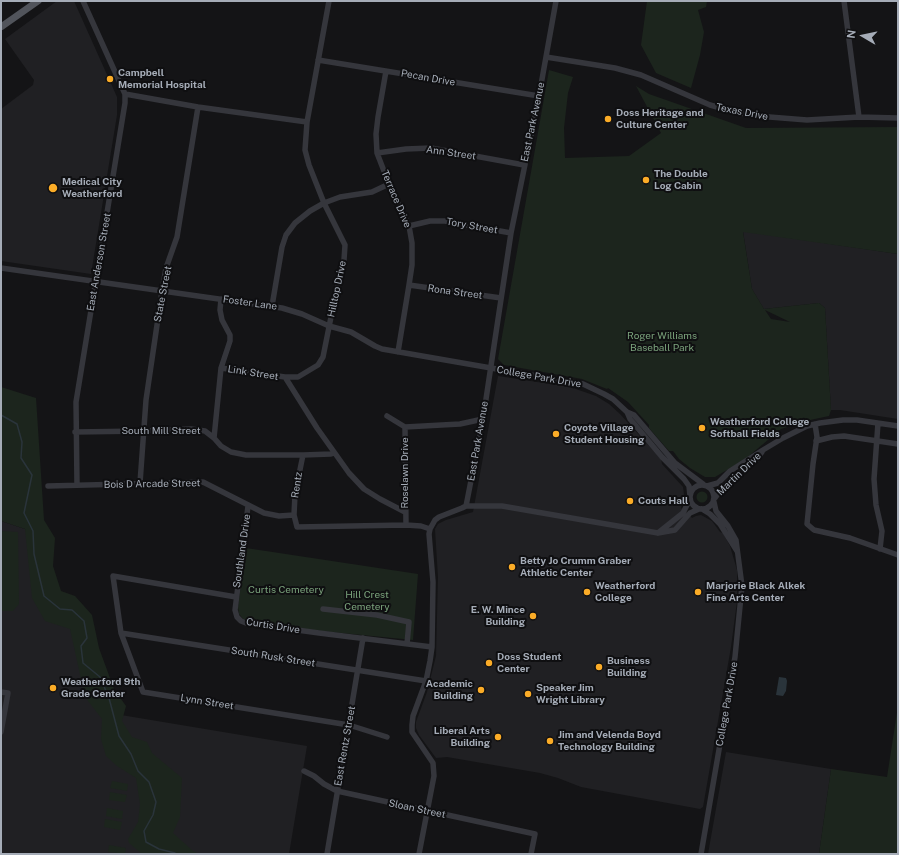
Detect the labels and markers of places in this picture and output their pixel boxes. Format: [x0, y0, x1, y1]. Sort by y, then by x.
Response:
place label: Campbell Memorial Hospital [118, 67, 206, 90]
marker: Campbell Memorial Hospital [105, 74, 115, 84]
place label: Doss Heritage and Culture Center [616, 107, 703, 130]
marker: Doss Heritage and Culture Center [603, 114, 613, 124]
place label: The Double Log Cabin [654, 168, 708, 192]
marker: The Double Log Cabin [641, 175, 651, 185]
place label: Medical City Weatherford [62, 176, 122, 200]
marker: Medical City Weatherford [47, 182, 59, 194]
place label: Weatherford College Softball Fields [710, 416, 809, 440]
place label: Coyote Village Student Housing [564, 422, 644, 446]
marker: Weatherford College Softball Fields [697, 423, 707, 433]
marker: Coyote Village Student Housing [551, 429, 561, 439]
place label: Couts Hall [638, 495, 688, 507]
marker: Couts Hall [625, 496, 635, 506]
place label: Betty Jo Crumm Graber Athletic Center [520, 555, 631, 578]
marker: Betty Jo Crumm Graber Athletic Center [507, 562, 517, 572]
place label: Weatherford College [595, 580, 655, 604]
place label: Marjorie Black Alkek Fine Arts Center [706, 580, 805, 604]
marker: Weatherford College [582, 587, 592, 597]
marker: Marjorie Black Alkek Fine Arts Center [693, 587, 703, 597]
place label: E. W. Mince Building [471, 604, 525, 628]
marker: E. W. Mince Building [528, 611, 538, 621]
place label: Doss Student Center [497, 651, 561, 674]
place label: Business Building [607, 655, 650, 678]
marker: Doss Student Center [484, 658, 494, 668]
marker: Business Building [594, 662, 604, 672]
place label: Weatherford 9th Grade Center [61, 676, 140, 700]
place label: Academic Building [426, 678, 473, 702]
place label: Speaker Jim Wright Library [536, 682, 605, 706]
marker: Weatherford 9th Grade Center [48, 683, 58, 693]
marker: Academic Building [476, 685, 486, 695]
marker: Speaker Jim Wright Library [523, 689, 533, 699]
place label: Liberal Arts Building [434, 725, 490, 748]
place label: Jim and Velenda Boyd Technology Building [558, 729, 661, 752]
marker: Liberal Arts Building [493, 732, 503, 742]
marker: Jim and Velenda Boyd Technology Building [545, 736, 555, 746]

